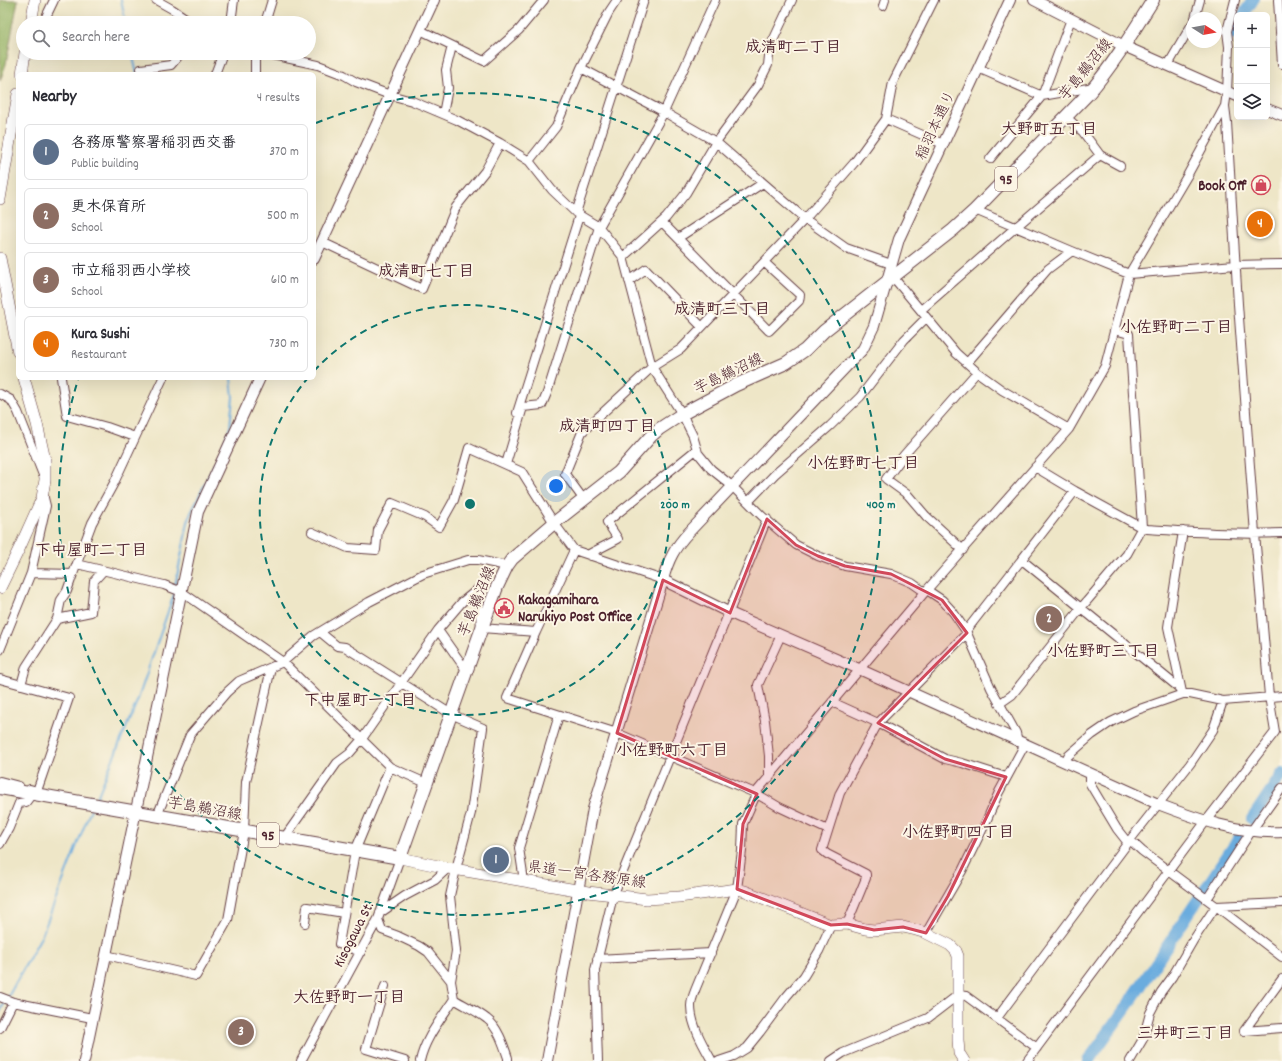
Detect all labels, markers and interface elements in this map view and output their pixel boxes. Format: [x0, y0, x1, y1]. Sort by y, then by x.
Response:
north arrow [1186, 12, 1222, 48]
map controls [1234, 12, 1270, 120]
button: + [1234, 12, 1270, 48]
search box [16, 16, 316, 60]
icon: search [30, 27, 52, 49]
text: Search here [62, 27, 130, 49]
street label: 芋島鵜沼線 [1054, 34, 1119, 106]
district label: 成清町二丁目 [745, 37, 841, 60]
button: − [1234, 48, 1270, 84]
button: layers [1234, 84, 1270, 120]
text: Nearby [32, 86, 76, 110]
street label: 稲羽本通り [911, 87, 963, 164]
text: 4 results [257, 89, 300, 108]
district label: 大野町五丁目 [1001, 119, 1097, 142]
text: 各務原警察署稲羽西交番 [71, 133, 236, 155]
text: 1 [45, 143, 47, 162]
text: 370 m [269, 143, 299, 162]
text: Public building [71, 155, 139, 174]
road number: 95 [995, 167, 1017, 191]
shop icon: Book Off [1250, 174, 1272, 196]
place label: Book Off [1198, 176, 1247, 198]
text: 更木保育所 [71, 197, 146, 219]
text: 2 [43, 207, 49, 226]
text: 500 m [267, 207, 299, 226]
pin: 4 [1247, 209, 1273, 239]
text: School [71, 219, 103, 238]
text: 市立稲羽西小学校 [71, 261, 191, 283]
district label: 成清町七丁目 [378, 261, 474, 284]
text: 3 [43, 271, 49, 290]
text: 610 m [271, 271, 299, 290]
text: School [71, 283, 103, 302]
district label: 成清町三丁目 [674, 299, 770, 322]
district label: 小佐野町二丁目 [1120, 317, 1232, 340]
text: Kura Sushi [71, 324, 129, 346]
text: 4 [43, 335, 49, 354]
text: 730 m [269, 335, 299, 354]
text: Restaurant [71, 346, 127, 365]
street label: 芋島鵜沼線 [690, 348, 767, 401]
district label: 成清町四丁目 [559, 416, 655, 439]
district label: 小佐野町七丁目 [807, 453, 919, 476]
your location [546, 476, 566, 496]
centre of rings [463, 497, 477, 511]
text: 200 m [660, 497, 690, 514]
text: 400 m [866, 497, 896, 514]
district label: 下中屋町二丁目 [35, 540, 147, 563]
street label: 芋島鵜沼線 [454, 563, 502, 641]
place label: Kakagamihara Narukiyo Post Office [518, 590, 632, 629]
public building icon: Kakagamihara Narukiyo Post Office [493, 597, 515, 619]
pin: 2 [1036, 604, 1062, 634]
district label: 小佐野町三丁目 [1047, 641, 1159, 664]
district label: 下中屋町一丁目 [304, 690, 416, 713]
district label: 小佐野町六丁目 [616, 740, 728, 763]
street label: 芋島鵜沼線 [166, 793, 244, 827]
district label: 小佐野町四丁目 [902, 822, 1014, 845]
road number: 95 [257, 823, 279, 847]
pin: 1 [483, 845, 509, 875]
street label: 県道一宮各務原線 [526, 857, 648, 895]
street label: Kisogawa St. [329, 898, 381, 972]
district label: 大佐野町一丁目 [293, 987, 405, 1010]
pin: 3 [228, 1017, 254, 1047]
district label: 三井町三丁目 [1137, 1023, 1233, 1046]

